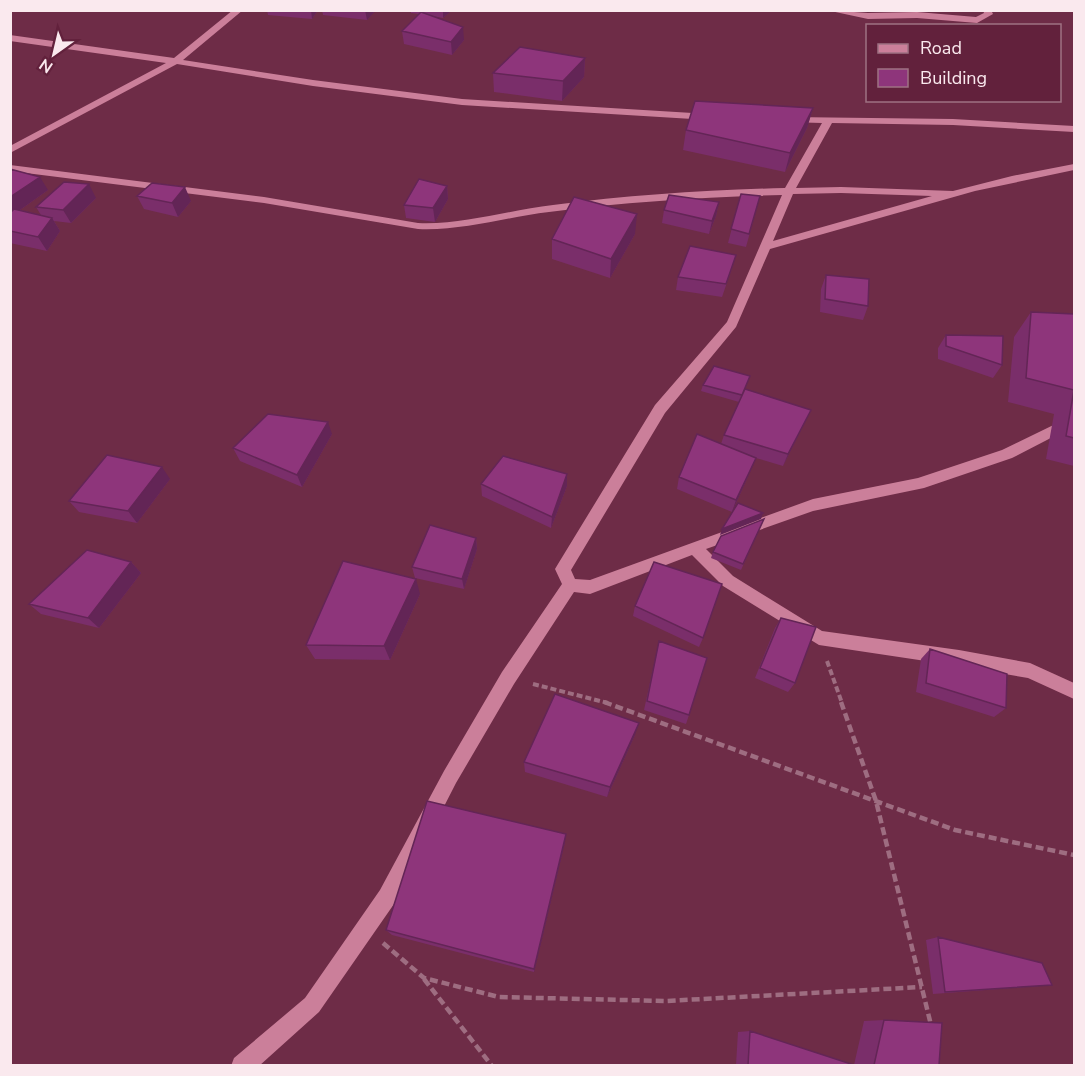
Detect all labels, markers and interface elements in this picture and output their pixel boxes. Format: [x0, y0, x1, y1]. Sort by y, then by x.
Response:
north arrow [24, 24, 84, 84]
legend [866, 24, 1061, 102]
text: Road [920, 36, 962, 60]
text: N [35, 53, 57, 78]
text: Building [920, 66, 987, 90]

